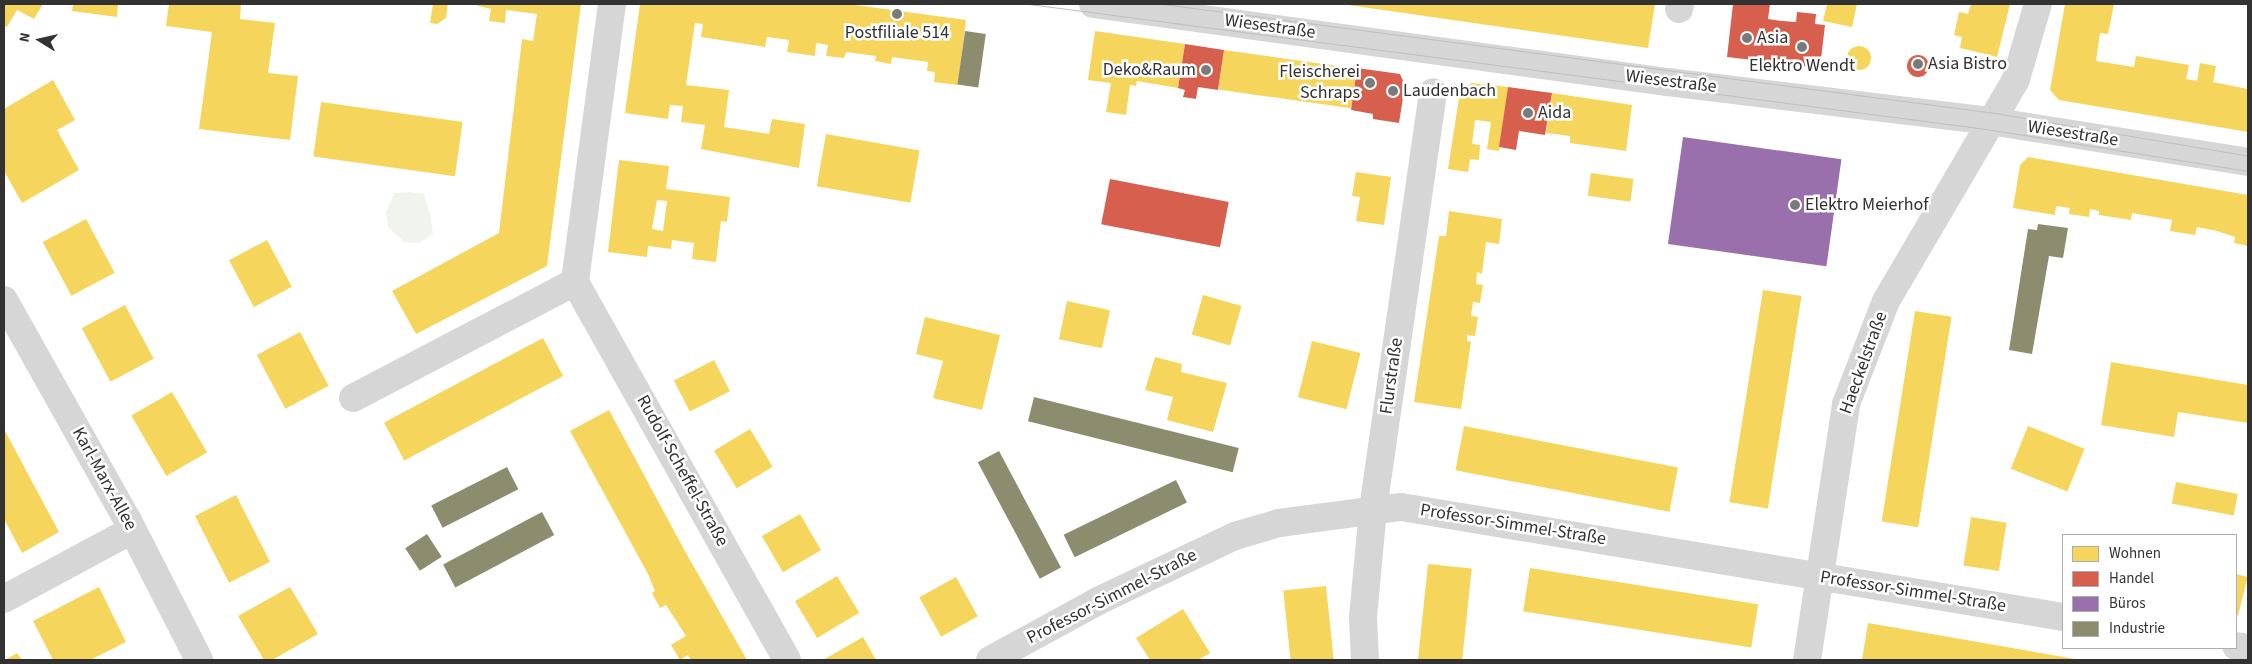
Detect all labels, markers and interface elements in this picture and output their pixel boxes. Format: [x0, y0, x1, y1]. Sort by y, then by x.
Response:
marker: Postfiliale 514 [891, 8, 903, 20]
street label: Wiesestraße [1223, 10, 1317, 44]
north arrow [15, 15, 65, 65]
place label: Postfiliale 514 [845, 22, 949, 44]
place label: Asia [1757, 27, 1788, 49]
text: N [15, 31, 36, 44]
marker: Asia [1741, 32, 1753, 44]
marker: Elektro Wendt [1796, 41, 1808, 53]
place label: Asia Bistro [1928, 53, 2007, 75]
place label: Elektro Wendt [1749, 55, 1855, 77]
marker: Asia Bistro [1912, 58, 1924, 70]
place label: Deko&Raum [1103, 59, 1196, 81]
place label: Fleischerei Schraps [1279, 62, 1360, 104]
marker: Deko&Raum [1200, 64, 1212, 76]
street label: Wiesestraße [1624, 66, 1718, 98]
marker: Fleischerei Schraps [1364, 77, 1376, 89]
place label: Laudenbach [1403, 80, 1496, 102]
marker: Laudenbach [1387, 85, 1399, 97]
place label: Aida [1538, 102, 1571, 124]
marker: Aida [1522, 107, 1534, 119]
street label: Wiesestraße [2026, 116, 2120, 152]
place label: Elektro Meierhof [1805, 194, 1928, 216]
marker: Elektro Meierhof [1789, 199, 1801, 211]
street label: Haeckelstraße [1835, 309, 1893, 417]
street label: Flurstraße [1376, 336, 1408, 416]
street label: Rudolf-Scheffel-Straße [631, 392, 733, 550]
street label: Karl-Marx-Allee [67, 424, 141, 534]
street label: Professor-Simmel-Straße [1418, 500, 1608, 550]
legend [2062, 534, 2237, 649]
text: Wohnen [2109, 543, 2161, 564]
street label: Professor-Simmel-Straße [1023, 545, 1201, 649]
street label: Professor-Simmel-Straße [1818, 567, 2008, 617]
text: Handel [2109, 568, 2154, 589]
text: Büros [2109, 593, 2145, 614]
text: Industrie [2109, 618, 2165, 639]

